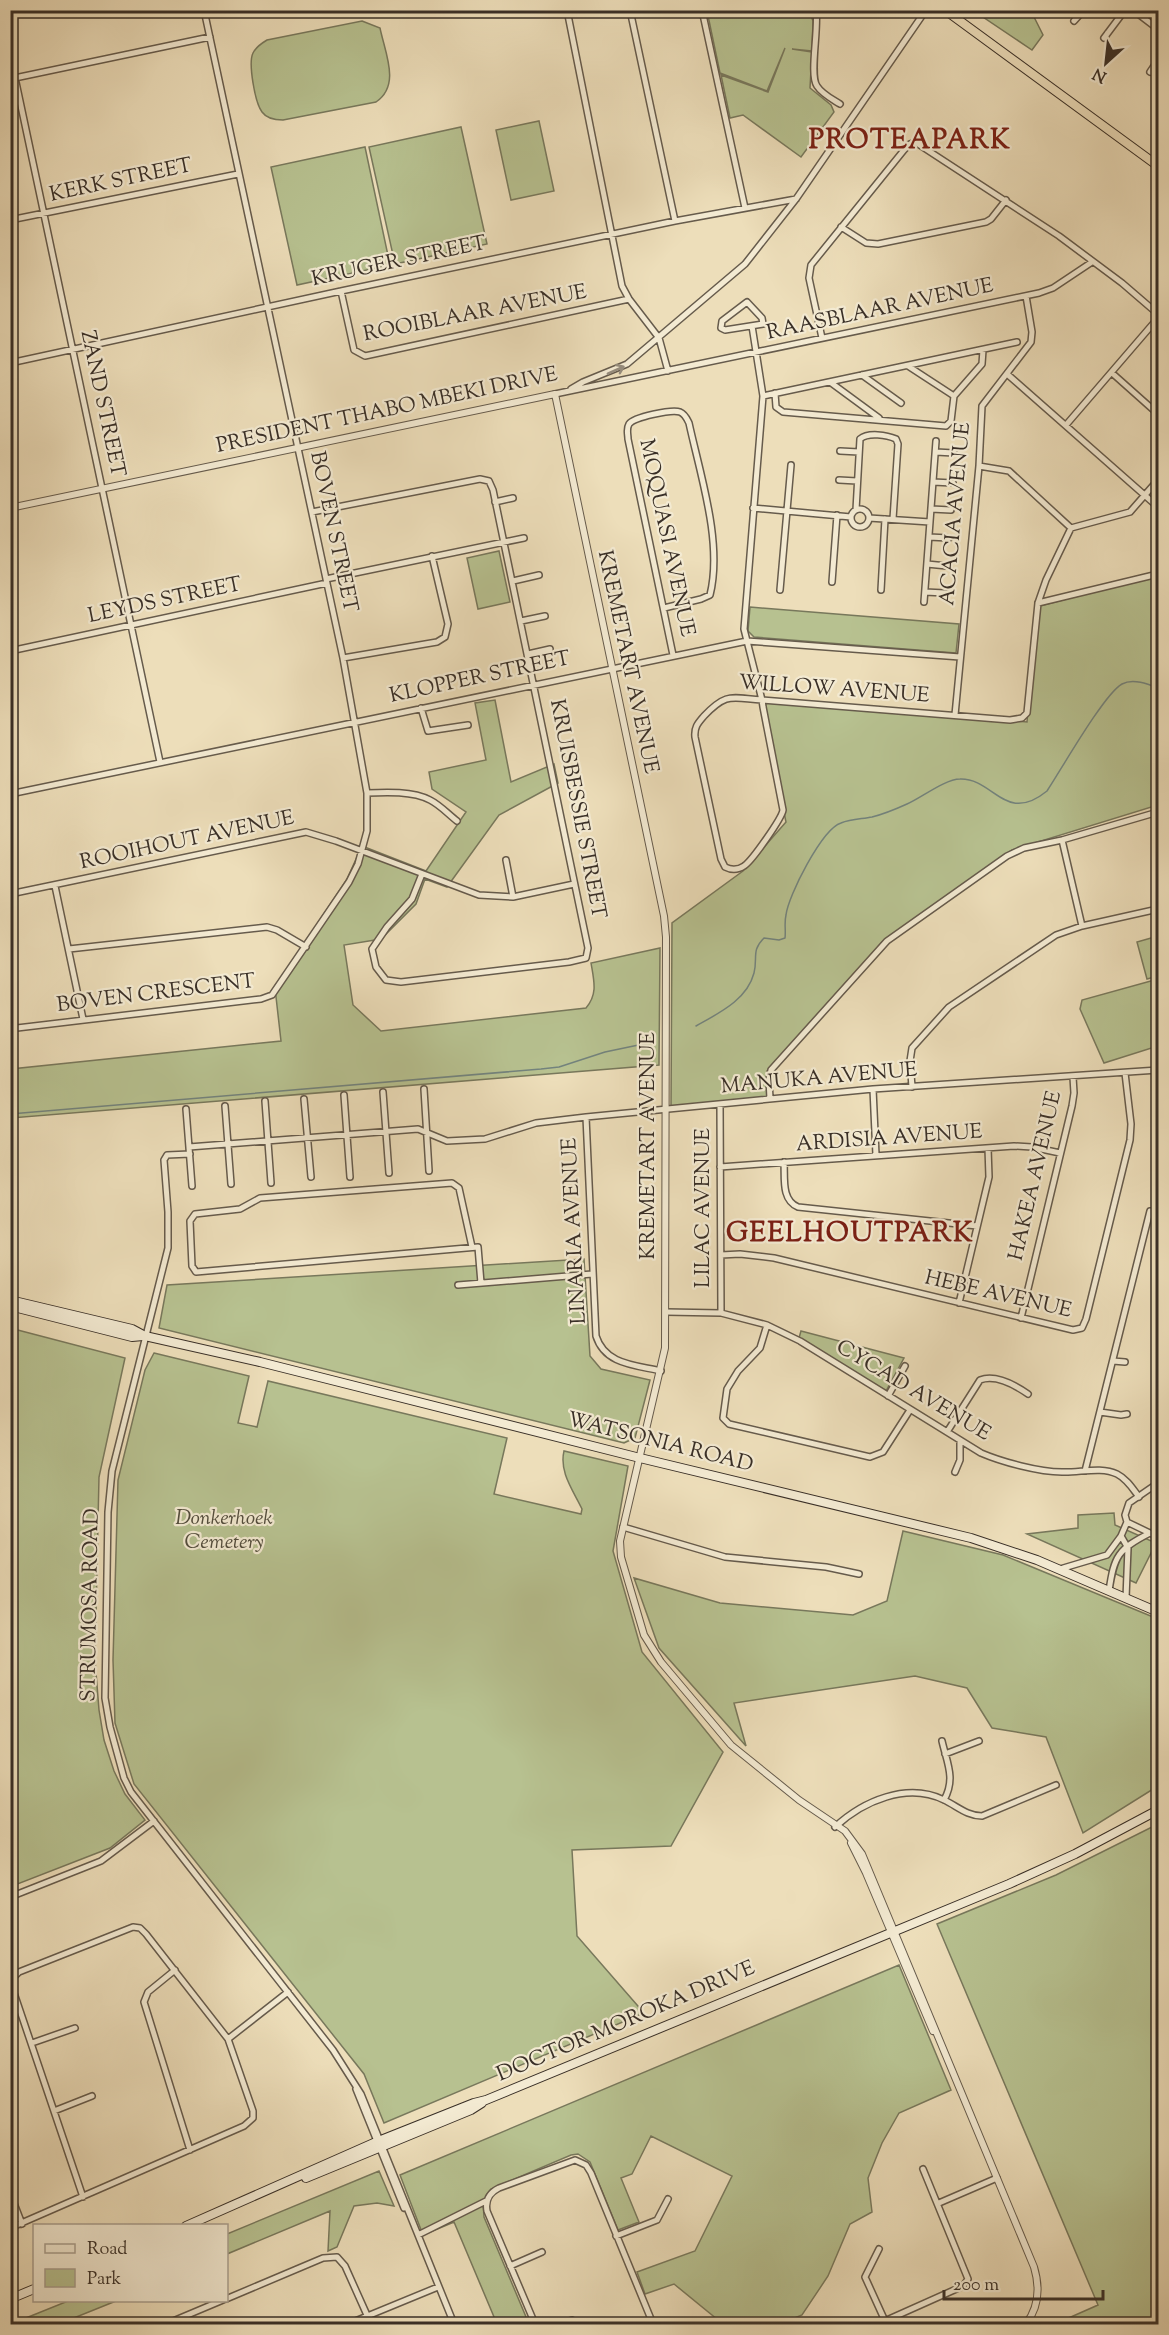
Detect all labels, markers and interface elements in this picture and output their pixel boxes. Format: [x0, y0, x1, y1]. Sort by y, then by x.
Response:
north arrow [1076, 33, 1136, 93]
text: N [1089, 61, 1111, 87]
district label: PROTEAPARK [809, 122, 1011, 161]
street label: KERK STREET [47, 151, 195, 211]
street label: KRUGER STREET [309, 229, 489, 295]
street label: RAASBLAAR AVENUE [764, 271, 997, 349]
street label: ROOIBLAAR AVENUE [361, 278, 590, 350]
street label: ZAND STREET [72, 328, 132, 480]
street label: PRESIDENT THABO MBEKI DRIVE [214, 360, 561, 462]
one-way arrow [606, 363, 624, 375]
street label: ACACIA AVENUE [933, 421, 979, 607]
street label: MOQUASI AVENUE [630, 436, 702, 640]
street label: BOVEN STREET [301, 449, 365, 616]
street label: KREMETART AVENUE [589, 548, 665, 777]
street label: LEYDS STREET [85, 570, 245, 632]
street label: KLOPPER STREET [387, 644, 573, 712]
street label: WILLOW AVENUE [738, 668, 931, 712]
street label: KRUISBESSIE STREET [541, 697, 613, 922]
street label: ROOIHOUT AVENUE [77, 804, 297, 878]
street label: BOVEN CRESCENT [55, 967, 257, 1021]
street label: KREMETART AVENUE [634, 1032, 664, 1260]
street label: MANUKA AVENUE [719, 1055, 919, 1103]
street label: HAKEA AVENUE [1002, 1088, 1070, 1264]
street label: ARDISIA AVENUE [795, 1117, 984, 1160]
street label: LILAC AVENUE [689, 1128, 719, 1288]
street label: LINARIA AVENUE [555, 1137, 595, 1325]
district label: GEELHOUTPARK [726, 1215, 974, 1254]
street label: HEBE AVENUE [922, 1264, 1075, 1327]
street label: CYCAD AVENUE [830, 1333, 996, 1449]
street label: WATSONIA ROAD [564, 1405, 756, 1481]
park label: Donkerhoek Cemetery [175, 1504, 273, 1558]
street label: STRUMOSA ROAD [74, 1508, 108, 1702]
street label: DOCTOR MOROKA DRIVE [492, 1954, 760, 2090]
legend [33, 2224, 228, 2302]
text: Road [87, 2237, 127, 2263]
scale bar [944, 2263, 1103, 2301]
text: Park [87, 2267, 122, 2293]
text: 200 m [953, 2273, 999, 2299]

